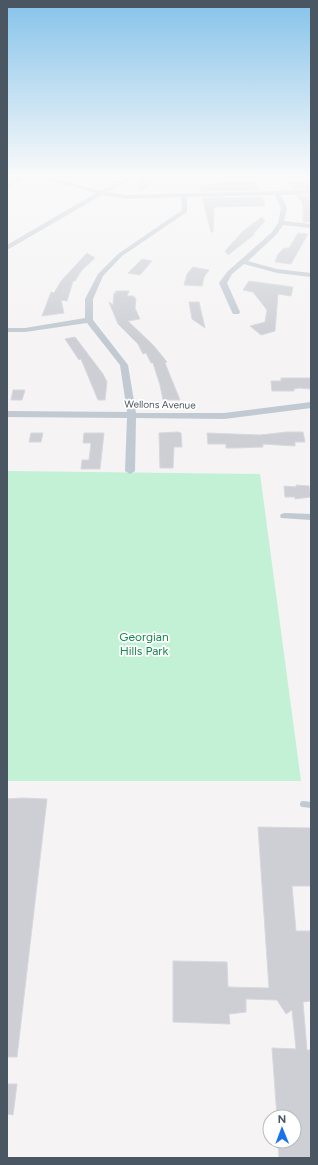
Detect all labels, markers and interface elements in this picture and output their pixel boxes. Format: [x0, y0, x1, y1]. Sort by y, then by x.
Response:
street label: Wellons Avenue [124, 397, 196, 412]
park label: Georgian Hills Park [119, 630, 169, 658]
north arrow [262, 1109, 302, 1149]
text: N [277, 1113, 286, 1126]

